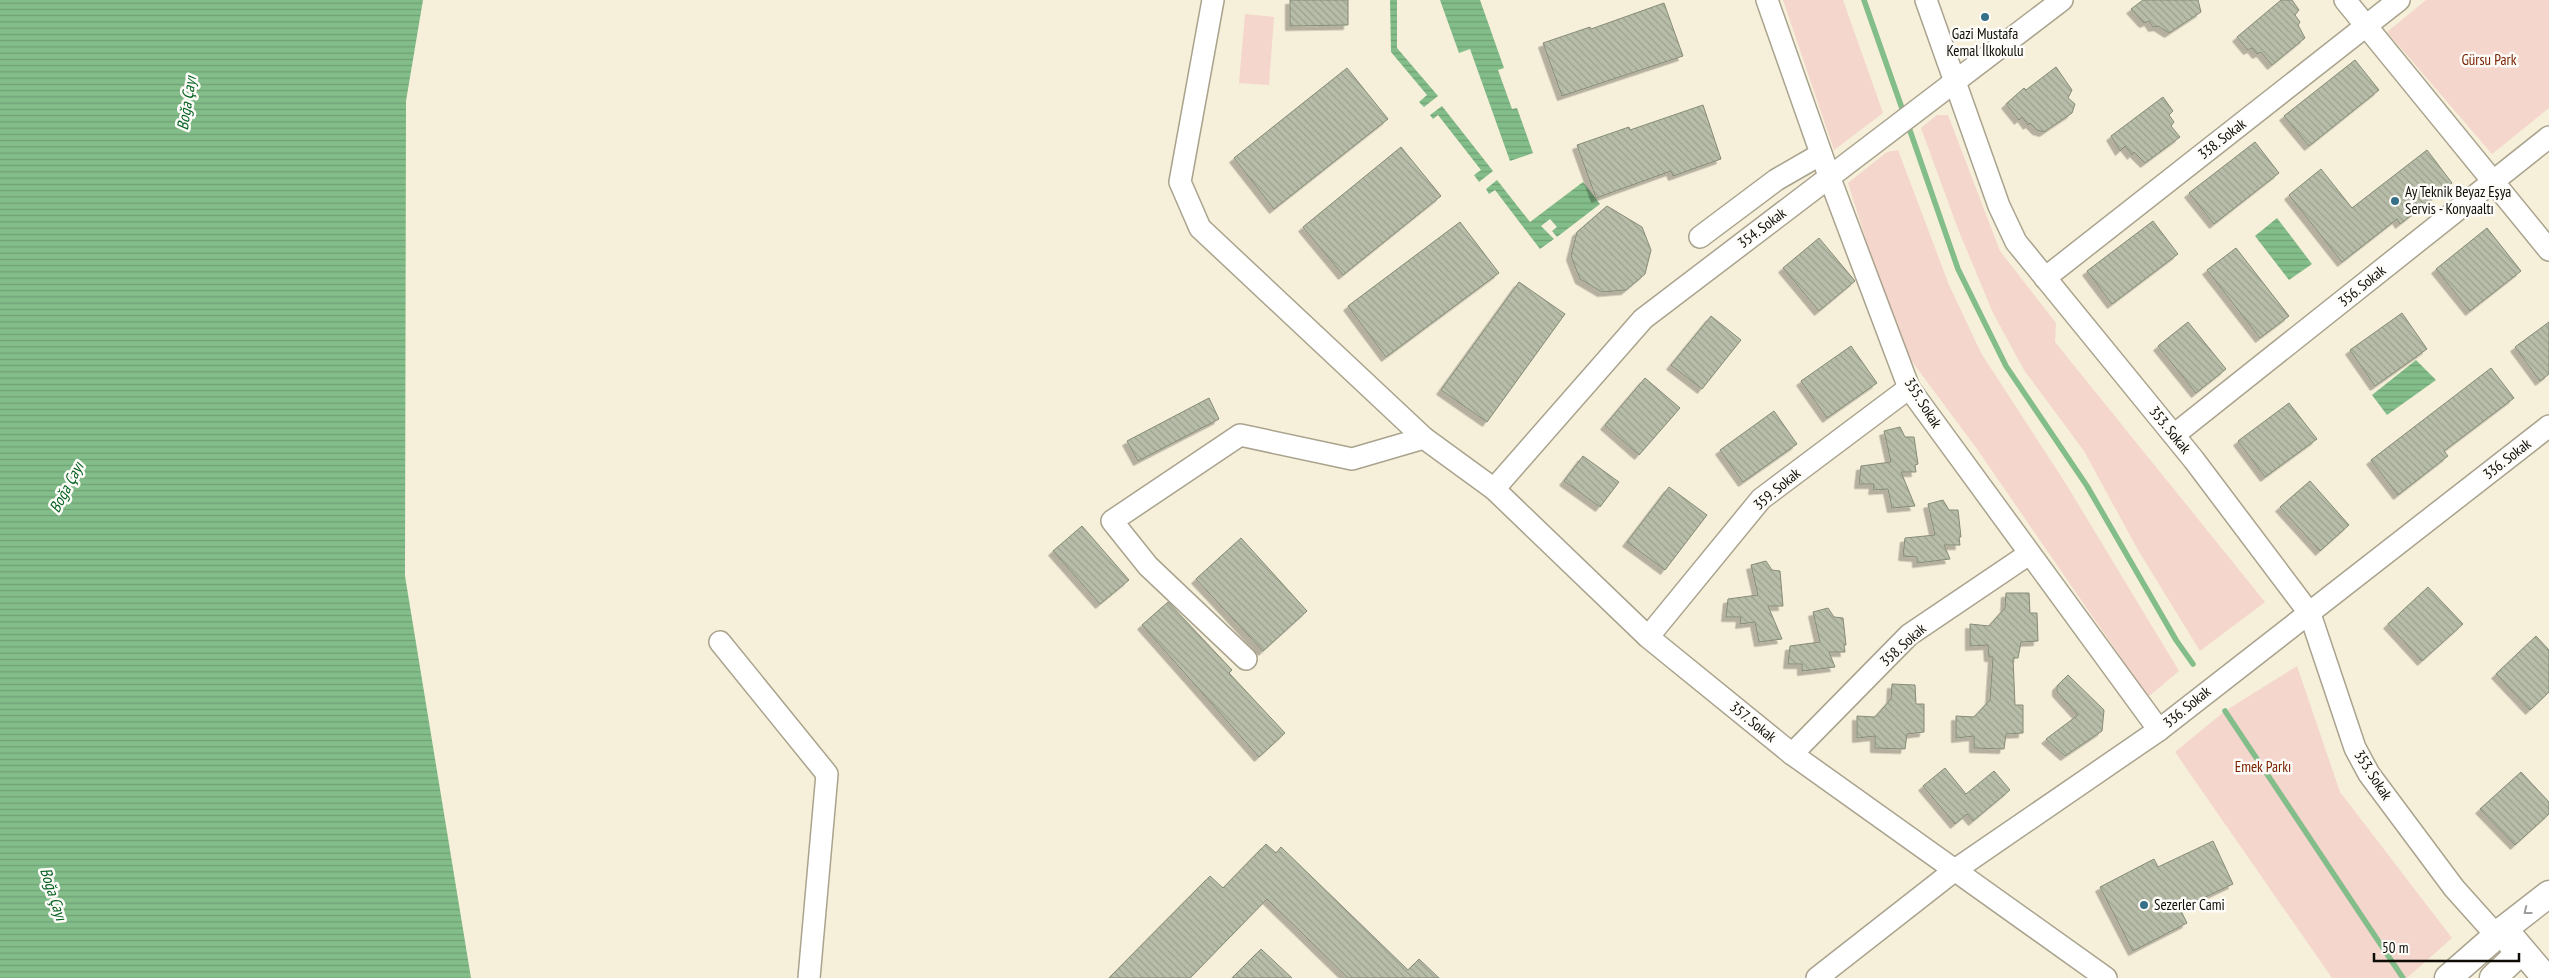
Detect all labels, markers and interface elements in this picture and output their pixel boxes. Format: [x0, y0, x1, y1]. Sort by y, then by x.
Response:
marker: Gazi Mustafa Kemal İlkokulu [1979, 11, 1991, 23]
place label: Gazi Mustafa Kemal İlkokulu [1947, 24, 2023, 60]
park label: Gürsu Park [2461, 50, 2517, 69]
water label: Boğa Çayı [172, 73, 200, 131]
street label: 338. Sokak [2194, 114, 2250, 163]
place label: Ay Teknik Beyaz Eşya Servis - Konyaaltı [2405, 182, 2511, 218]
marker: Ay Teknik Beyaz Eşya Servis - Konyaaltı [2389, 195, 2401, 207]
street label: 354. Sokak [1734, 203, 1790, 252]
street label: 356. Sokak [2334, 261, 2389, 311]
street label: 355. Sokak [1901, 374, 1946, 432]
street label: 353. Sokak [2145, 402, 2195, 457]
street label: 336. Sokak [2479, 434, 2535, 483]
water label: Boğa Çayı [44, 457, 88, 516]
street label: 359. Sokak [1749, 463, 1804, 514]
street label: 358. Sokak [1876, 619, 1930, 670]
street label: 336. Sokak [2159, 682, 2214, 732]
street label: 357. Sokak [1726, 697, 1781, 746]
street label: 353. Sokak [2350, 746, 2397, 803]
park label: Emek Parkı [2235, 757, 2291, 776]
water label: Boğa Çayı [36, 865, 72, 924]
place label: Sezerler Cami [2154, 895, 2225, 914]
marker: Sezerler Cami [2138, 899, 2150, 911]
one-way arrow [2524, 906, 2533, 914]
scale bar [2374, 930, 2519, 962]
text: 50 m [2382, 938, 2408, 957]

